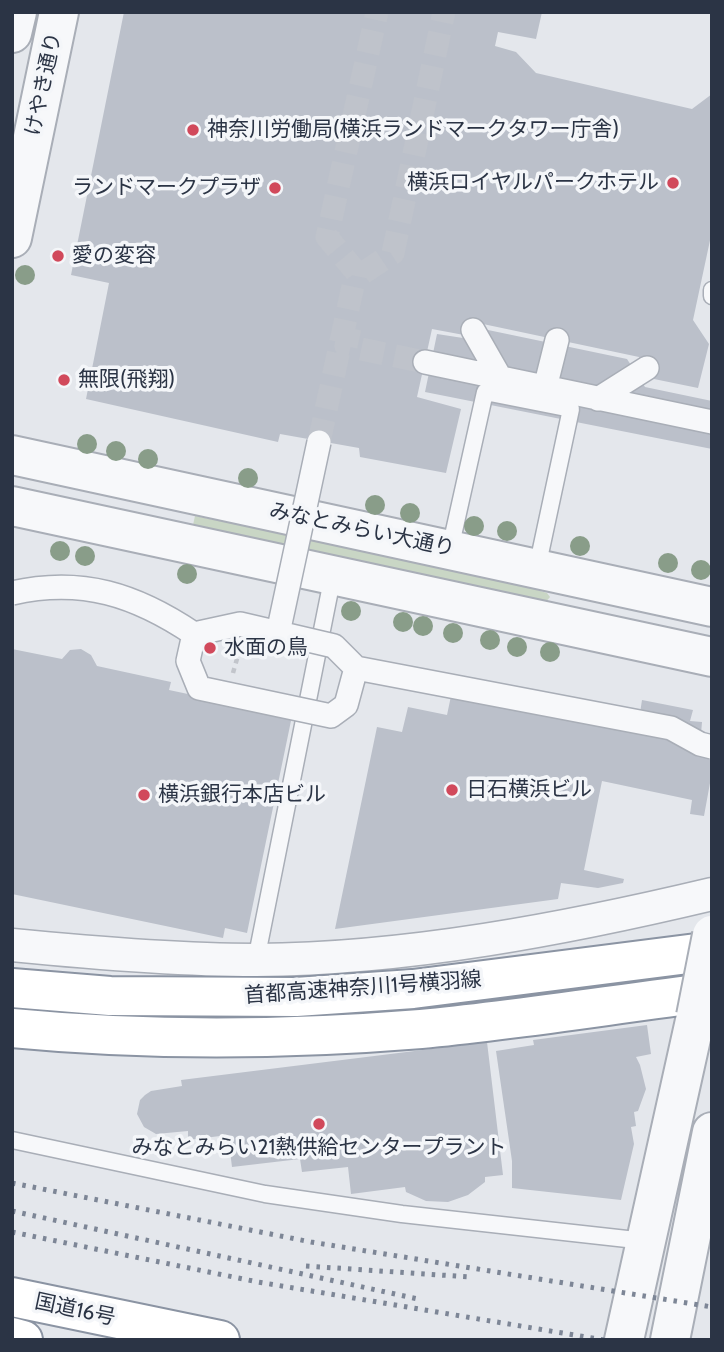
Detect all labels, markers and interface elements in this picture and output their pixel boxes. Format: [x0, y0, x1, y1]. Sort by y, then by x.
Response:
street label: けやき通り [21, 30, 67, 138]
place label: 神奈川労働局(横浜ランドマークタワー庁舎) [207, 117, 619, 143]
marker: 神奈川労働局(横浜ランドマークタワー庁舎) [185, 122, 201, 138]
place label: 横浜ロイヤルパークホテル [407, 170, 659, 196]
place label: ランドマークプラザ [72, 175, 261, 201]
marker: 横浜ロイヤルパークホテル [665, 175, 681, 191]
marker: ランドマークプラザ [267, 180, 283, 196]
place label: 愛の変容 [72, 243, 156, 269]
marker: 愛の変容 [50, 248, 66, 264]
place label: 無限(飛翔) [78, 367, 175, 393]
marker: 無限(飛翔) [56, 372, 72, 388]
street label: みなとみらい大通り [267, 498, 457, 562]
place label: 水面の鳥 [224, 635, 308, 661]
marker: 水面の鳥 [202, 640, 218, 656]
place label: 日石横浜ビル [466, 777, 592, 803]
place label: 横浜銀行本店ビル [158, 782, 326, 808]
marker: 日石横浜ビル [444, 782, 460, 798]
marker: 横浜銀行本店ビル [136, 787, 152, 803]
street label: 首都高速神奈川1号横羽線 [243, 967, 483, 1009]
marker: みなとみらい21熱供給センタープラント [311, 1116, 327, 1132]
place label: みなとみらい21熱供給センタープラント [132, 1135, 506, 1161]
street label: 国道16号 [32, 1289, 118, 1331]

